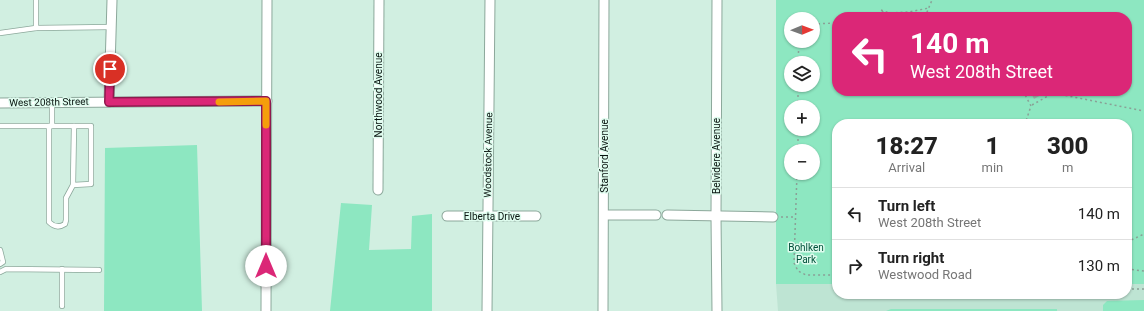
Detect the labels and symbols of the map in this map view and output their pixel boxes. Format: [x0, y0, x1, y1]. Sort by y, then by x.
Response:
north arrow [784, 12, 820, 48]
pin [93, 52, 127, 86]
street label: Northwood Avenue [373, 53, 384, 138]
street label: West 208th Street [9, 96, 89, 108]
street label: Woodstock Avenue [482, 112, 494, 198]
street label: Belvidere Avenue [711, 118, 722, 194]
street label: Stanford Avenue [599, 119, 610, 193]
street label: Elberta Drive [464, 211, 520, 222]
park label: Bohlken Park [788, 242, 824, 265]
position arrow [245, 245, 287, 287]

